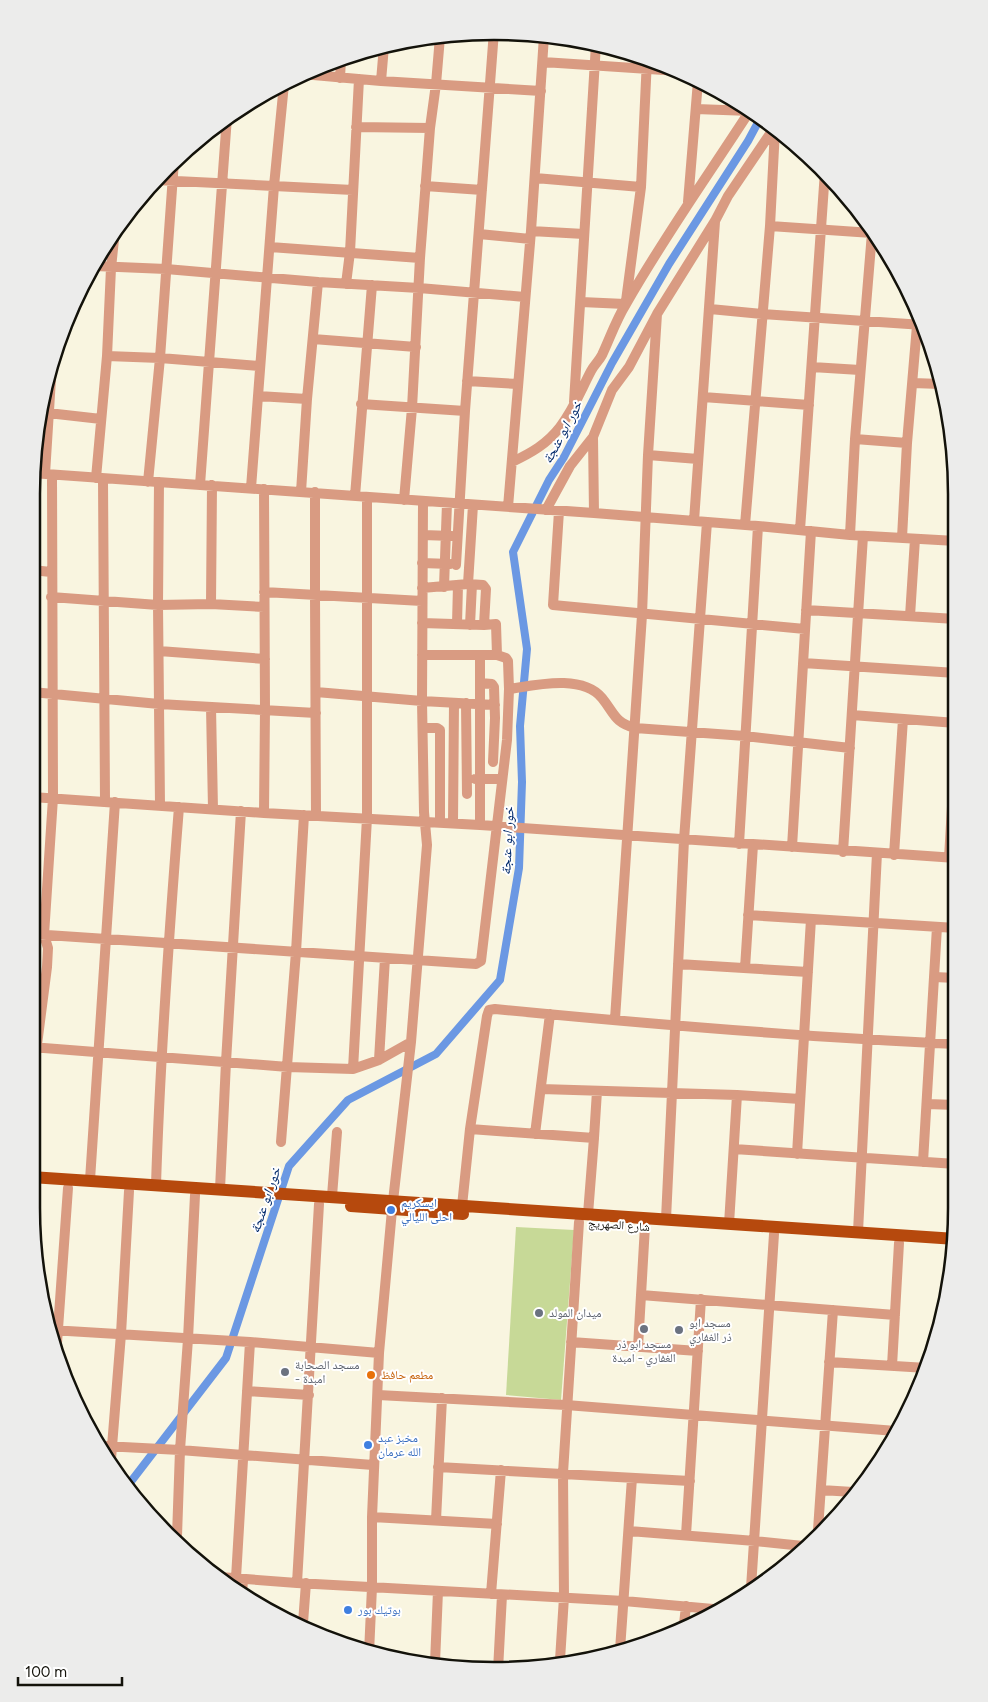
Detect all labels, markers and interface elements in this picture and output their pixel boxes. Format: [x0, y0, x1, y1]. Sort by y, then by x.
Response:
water label: خور ابو عنجة [539, 397, 586, 466]
water label: خور ابو عنجة [497, 805, 518, 876]
water label: خور ابو عنجة [246, 1164, 285, 1235]
place label: ايسكريم احلى الليالي [401, 1196, 452, 1227]
marker: ايسكريم احلى الليالي [385, 1204, 397, 1216]
street label: شارع الصهريج [587, 1216, 651, 1235]
place label: ميدان المولد [549, 1306, 602, 1320]
marker: ميدان المولد [533, 1307, 545, 1319]
place label: مسجد ابو ذر الغفاري [689, 1316, 732, 1347]
marker: مسجد ابو ذر الغفاري - امبدة [638, 1323, 650, 1335]
marker: مسجد ابو ذر الغفاري [673, 1324, 685, 1336]
place label: مسجد ابو ذر الغفاري - امبدة [612, 1337, 676, 1368]
place label: مسجد الصحابة - امبدة [295, 1358, 360, 1386]
marker: مسجد الصحابة - امبدة [279, 1366, 291, 1378]
place label: مطعم حافظ [381, 1368, 433, 1383]
marker: مطعم حافظ [365, 1369, 377, 1381]
place label: مخبز عبد الله عرمان [378, 1431, 421, 1459]
marker: مخبز عبد الله عرمان [362, 1439, 374, 1451]
place label: بوتيك بور [357, 1603, 401, 1617]
marker: بوتيك بور [342, 1604, 354, 1616]
scale bar [18, 1654, 121, 1686]
text: 100 m [25, 1663, 67, 1681]

